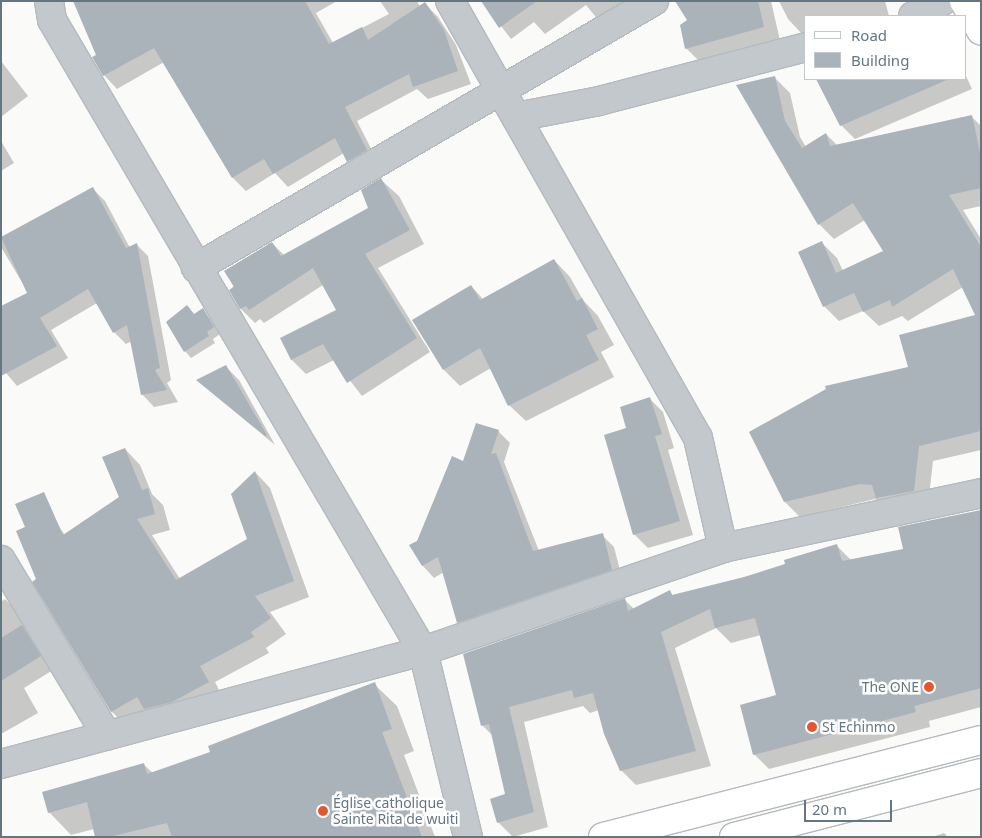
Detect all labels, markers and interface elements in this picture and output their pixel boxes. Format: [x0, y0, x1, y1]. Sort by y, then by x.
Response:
legend [804, 15, 967, 80]
text: Road [851, 25, 887, 45]
text: Building [851, 50, 909, 70]
place label: The ONE [862, 679, 919, 695]
marker: The ONE [923, 681, 935, 693]
place label: St Echinmo [822, 719, 895, 735]
marker: St Echinmo [806, 721, 818, 733]
scale bar [807, 790, 894, 822]
place label: Église catholique Sainte Rita de wuiti [333, 795, 458, 828]
text: 20 m [812, 799, 847, 819]
marker: Église catholique Sainte Rita de wuiti [317, 805, 329, 817]

